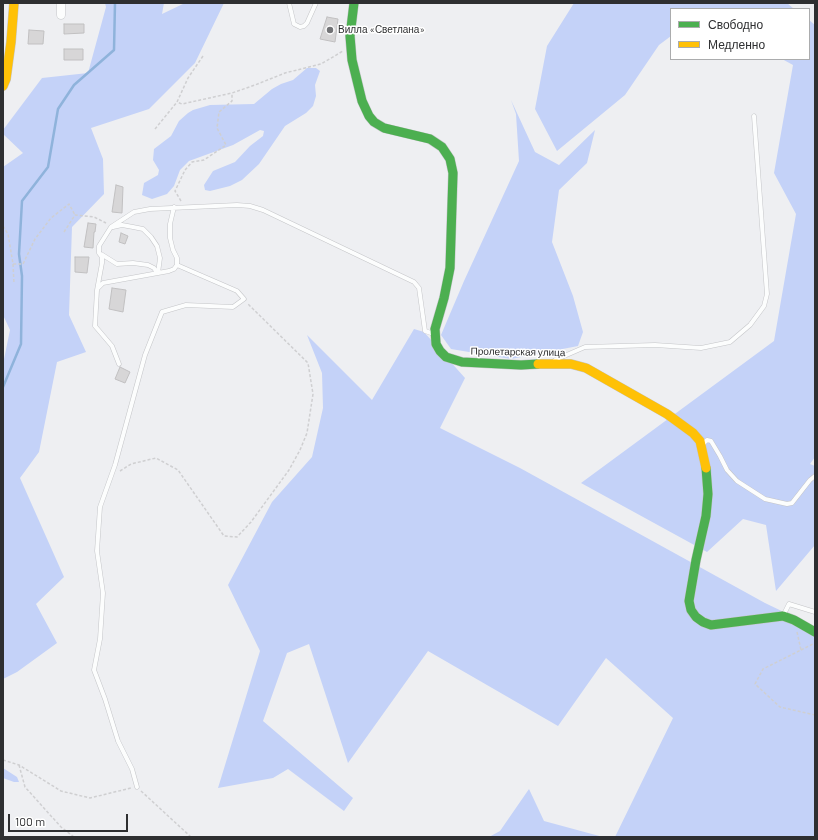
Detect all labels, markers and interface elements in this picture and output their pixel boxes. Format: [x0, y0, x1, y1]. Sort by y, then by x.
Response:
legend [670, 8, 810, 60]
text: Свободно [708, 17, 763, 31]
place label: Вилла «Светлана» [338, 24, 425, 36]
marker: Вилла «Светлана» [325, 25, 335, 35]
text: Медленно [708, 37, 765, 51]
street label: Пролетарская улица [470, 345, 566, 359]
scale bar [10, 806, 130, 832]
text: 100 m [15, 814, 45, 828]

